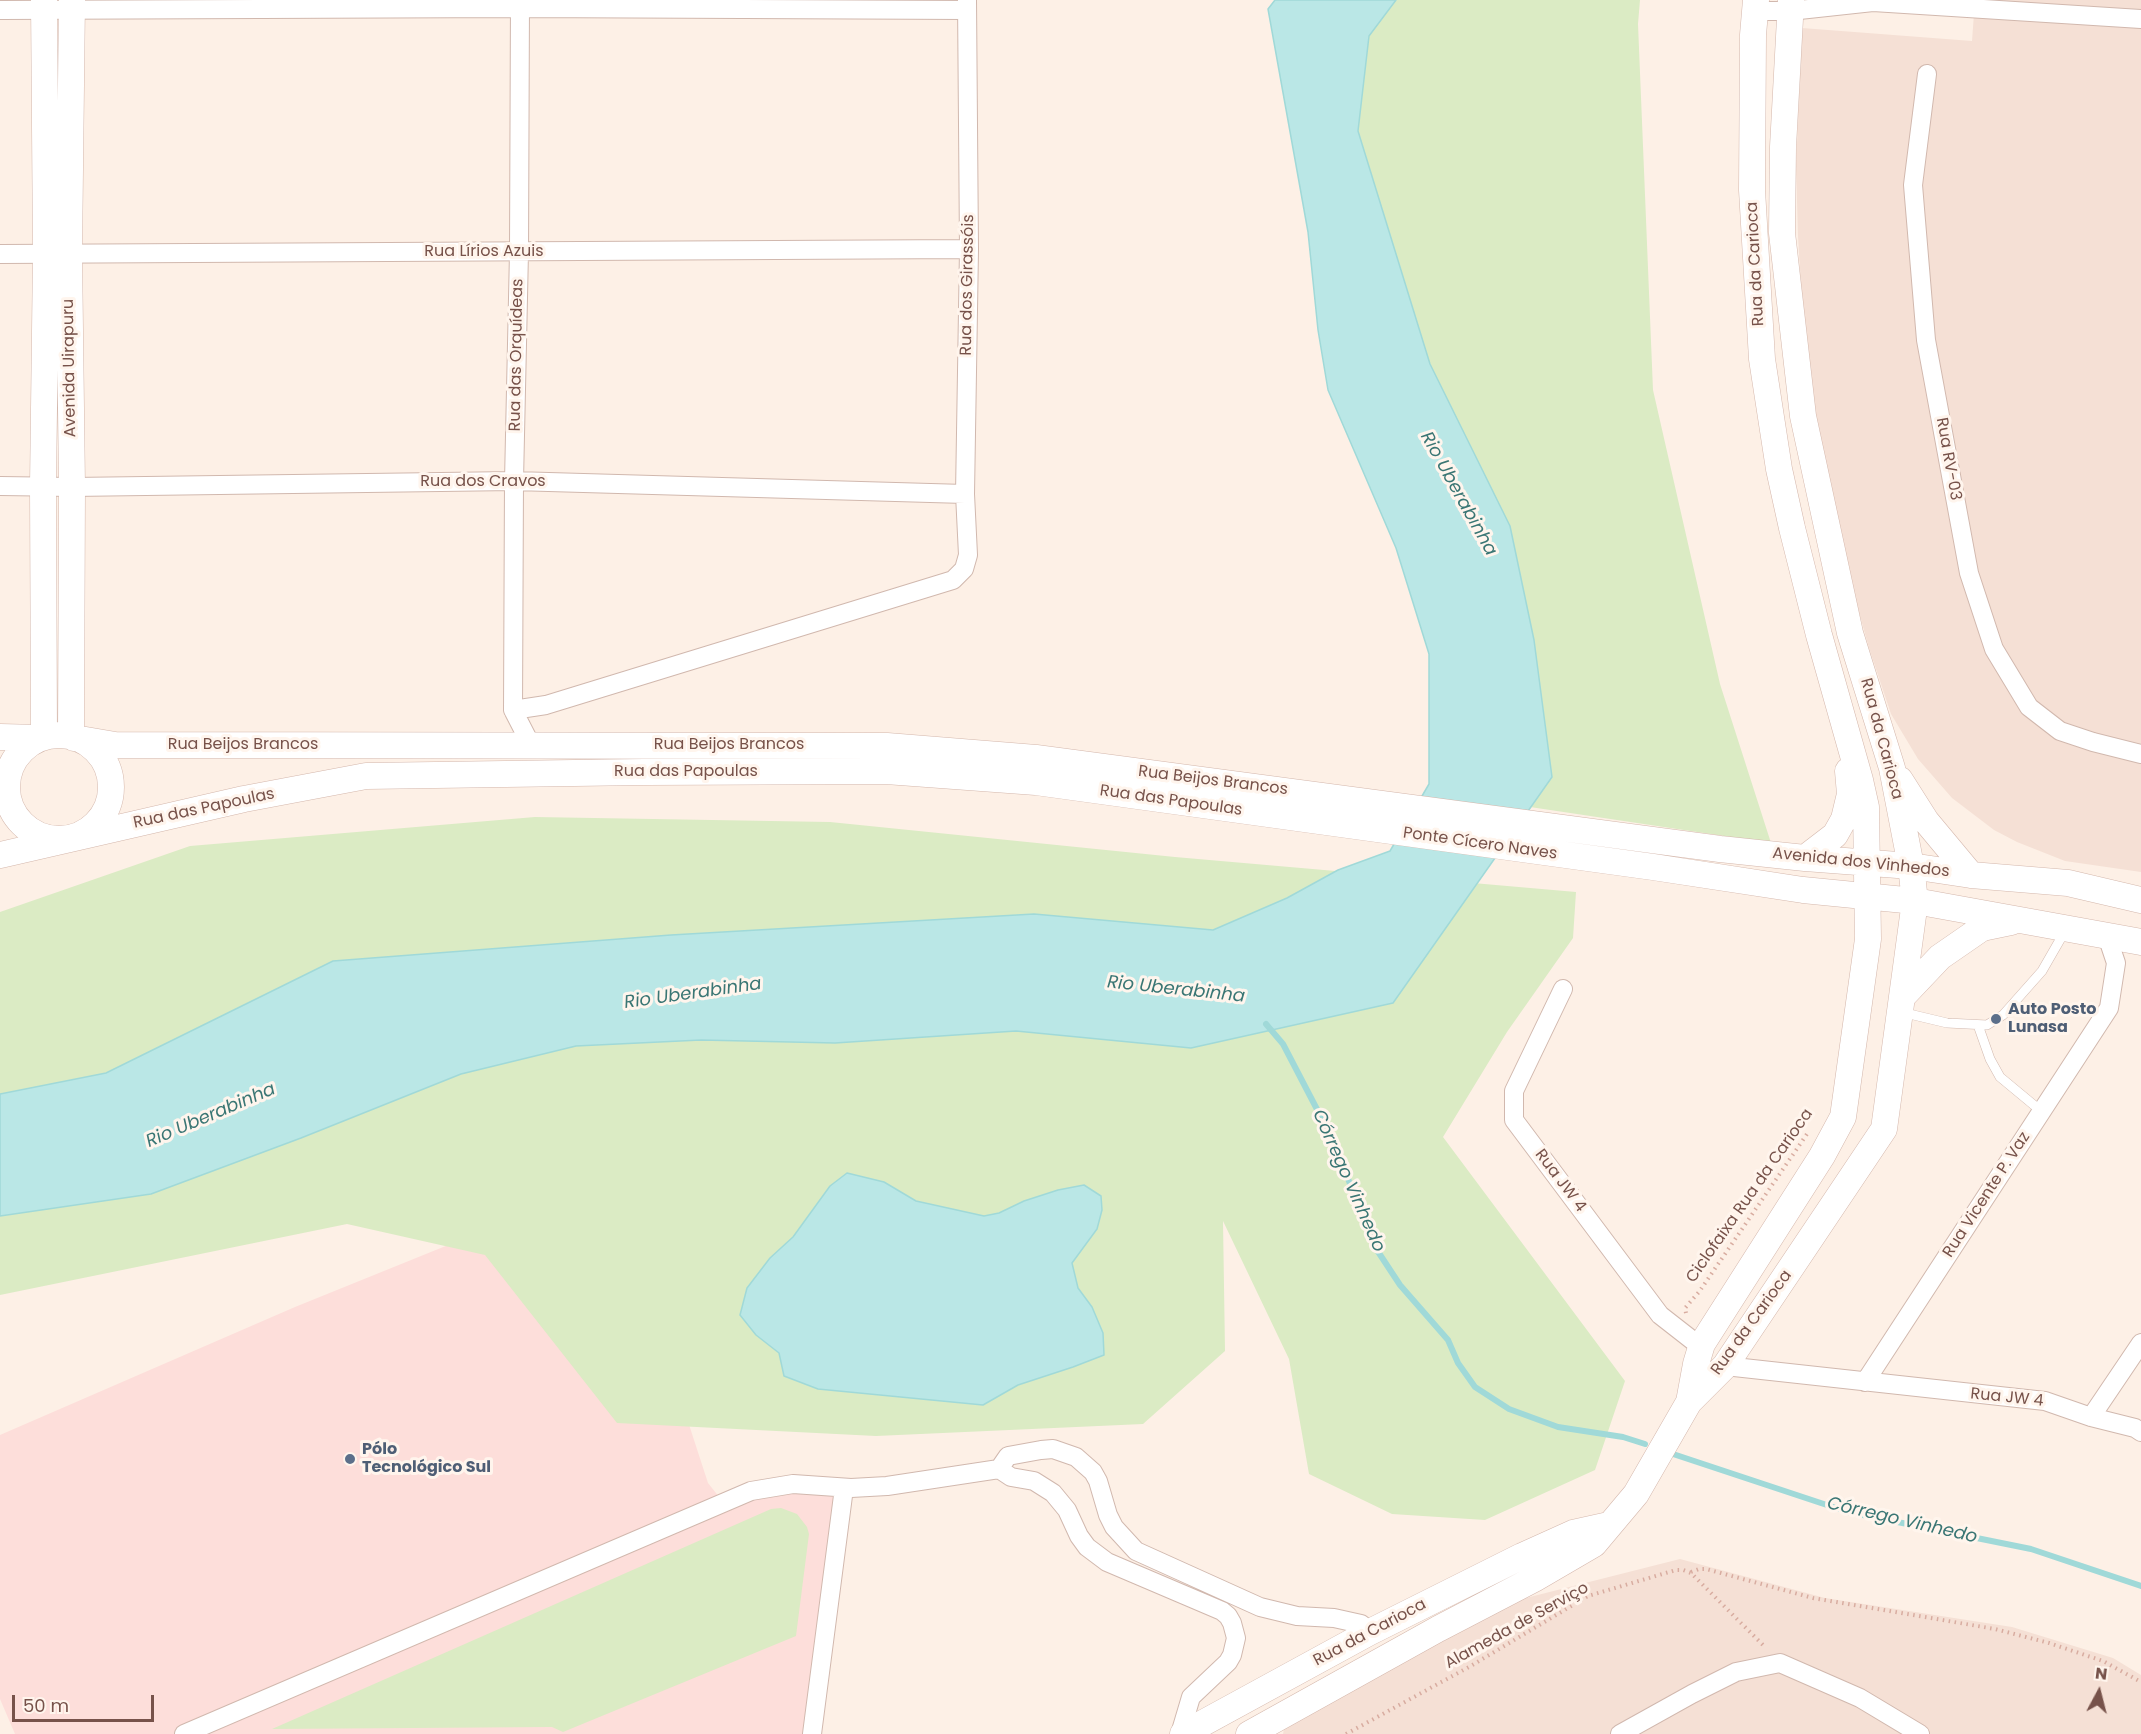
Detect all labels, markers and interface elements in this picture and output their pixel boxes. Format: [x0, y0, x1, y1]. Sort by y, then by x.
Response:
street label: Rua da Carioca [1743, 201, 1769, 327]
street label: Rua dos Girassóis [957, 214, 979, 356]
street label: Rua Lírios Azuis [424, 242, 544, 262]
street label: Rua das Orquídeas [506, 278, 528, 432]
street label: Avenida Uirapuru [59, 299, 81, 437]
street label: Rua RV-03 [1931, 416, 1965, 502]
water label: Rio Uberabinha [1415, 428, 1501, 560]
street label: Rua dos Cravos [420, 472, 546, 492]
street label: Rua da Carioca [1856, 676, 1906, 802]
street label: Rua Beijos Brancos [168, 735, 318, 755]
street label: Rua Beijos Brancos [654, 735, 804, 755]
street label: Rua das Papoulas [614, 762, 758, 782]
street label: Rua Beijos Brancos [1137, 762, 1289, 800]
street label: Rua das Papoulas [1098, 781, 1244, 821]
street label: Rua das Papoulas [132, 785, 276, 833]
street label: Ponte Cícero Naves [1402, 824, 1558, 864]
street label: Avenida dos Vinhedos [1771, 844, 1951, 882]
water label: Rio Uberabinha [1106, 972, 1246, 1008]
water label: Rio Uberabinha [623, 974, 763, 1014]
place label: Auto Posto Lunasa [2008, 1000, 2096, 1038]
marker: Auto Posto Lunasa [1989, 1012, 2003, 1026]
water label: Rio Uberabinha [143, 1079, 279, 1153]
street label: Ciclofaixa Rua da Carioca [1683, 1105, 1817, 1287]
water label: Córrego Vinhedo [1307, 1106, 1389, 1256]
street label: Rua Vicente P. Vaz [1939, 1129, 2035, 1261]
street label: Rua JW 4 [1530, 1146, 1590, 1216]
street label: Rua da Carioca [1708, 1267, 1796, 1379]
street label: Rua JW 4 [1969, 1385, 2045, 1411]
place label: Pólo Tecnológico Sul [362, 1440, 491, 1478]
marker: Pólo Tecnológico Sul [343, 1452, 357, 1466]
water label: Córrego Vinhedo [1825, 1493, 1979, 1549]
street label: Alameda de Serviço [1442, 1579, 1592, 1673]
street label: Rua da Carioca [1310, 1595, 1430, 1671]
text: N [2094, 1661, 2109, 1686]
north arrow [2069, 1662, 2129, 1722]
scale bar [15, 1683, 158, 1721]
text: 50 m [23, 1693, 69, 1718]

